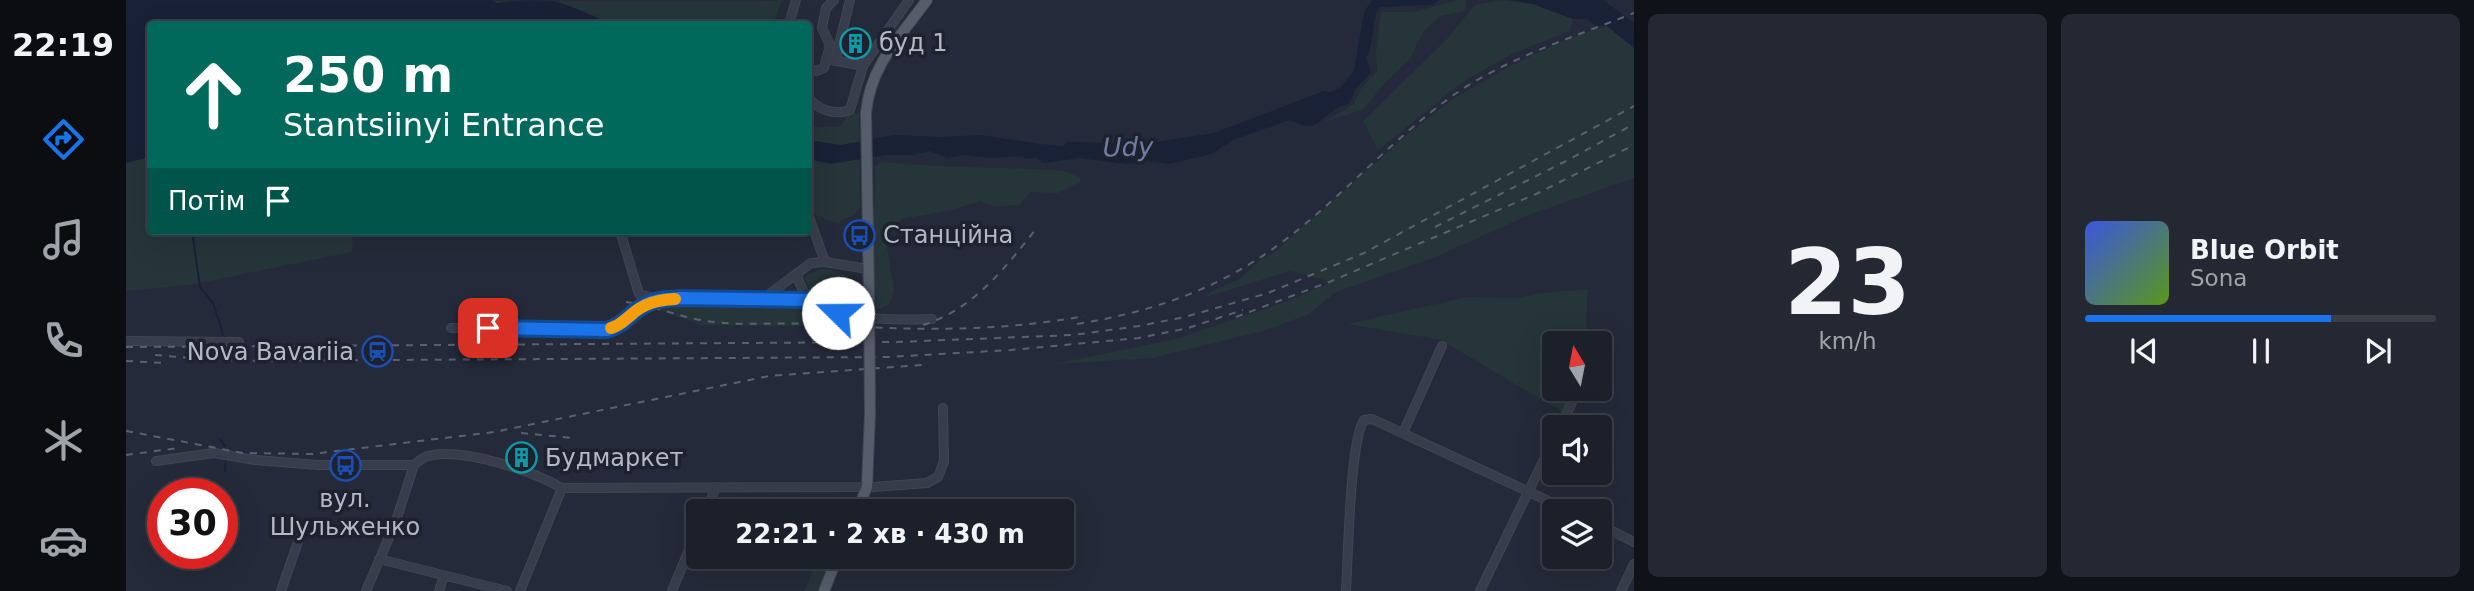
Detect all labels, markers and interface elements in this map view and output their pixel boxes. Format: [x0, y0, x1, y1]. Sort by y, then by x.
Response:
text: 22:19 [12, 26, 114, 64]
building icon: буд 1 [839, 26, 873, 60]
place label: буд 1 [879, 29, 948, 57]
text: 250 m [283, 47, 453, 104]
icon: ahead [168, 49, 259, 140]
text: Stantsiinyi Entrance [283, 106, 604, 144]
icon: directions [39, 115, 88, 164]
water label: Udy [1102, 132, 1154, 162]
icon: arrive [259, 182, 297, 220]
text: Потім [168, 186, 245, 216]
icon: music [39, 215, 88, 264]
bus stop icon: Станційна [843, 218, 877, 252]
place label: Станційна [883, 221, 1013, 249]
text: 23 [1784, 230, 1911, 335]
text: Blue Orbit [2190, 235, 2339, 265]
text: Sona [2190, 265, 2247, 291]
position arrow [801, 276, 875, 350]
pin [458, 298, 518, 358]
icon: arrive [469, 309, 507, 347]
icon: phone [39, 316, 88, 365]
text: km/h [1818, 328, 1877, 354]
north arrow [1542, 331, 1612, 401]
map controls [1542, 331, 1612, 569]
icon: previous [2125, 332, 2163, 370]
icon: pause [2242, 332, 2280, 370]
icon: next [2359, 332, 2397, 370]
station icon: Nova Bavarіia [360, 335, 394, 369]
place label: Nova Bavarіia [187, 338, 354, 366]
button: sound [1542, 415, 1612, 485]
icon: climate [39, 416, 88, 465]
building icon: Будмаркет [505, 441, 539, 475]
place label: Будмаркет [545, 444, 684, 472]
bus stop icon: вул. Шульженко [328, 448, 362, 482]
speed limit sign: 30 [147, 478, 238, 569]
place label: вул. Шульженко [270, 485, 420, 541]
button: layers [1542, 499, 1612, 569]
icon: car [39, 516, 88, 565]
text: 22:21 · 2 хв · 430 m [735, 519, 1025, 549]

